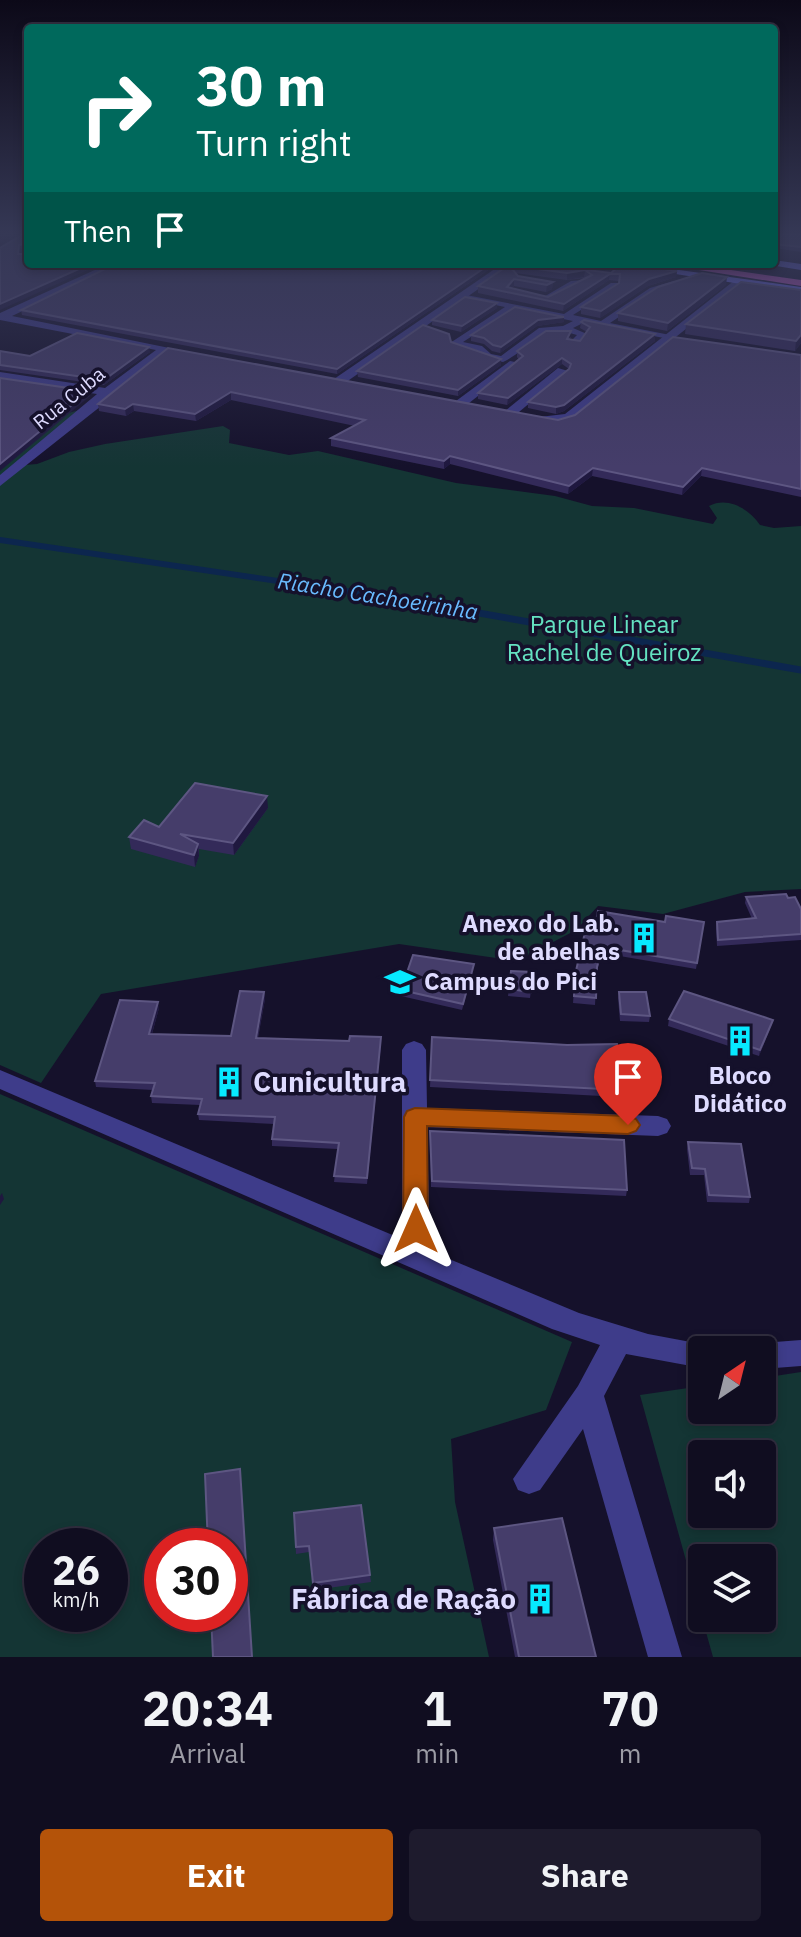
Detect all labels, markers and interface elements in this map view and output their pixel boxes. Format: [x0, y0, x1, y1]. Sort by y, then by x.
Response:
text: 30 m [196, 49, 326, 121]
icon: right [64, 56, 168, 160]
text: Turn right [196, 119, 352, 166]
icon: arrive [148, 208, 192, 252]
text: Then [64, 211, 132, 250]
street label: Rua Cuba [27, 360, 111, 435]
water label: Riacho Cachoeirinha [276, 565, 480, 626]
park label: Parque Linear Rachel de Queiroz [507, 608, 701, 668]
place label: Anexo do Lab. de abelhas [462, 907, 620, 967]
building icon: Anexo do Lab. de abelhas [627, 921, 661, 955]
school or university icon: Campus do Pici [383, 965, 417, 999]
place label: Campus do Pici [424, 965, 597, 997]
building icon: Bloco Didático [723, 1024, 757, 1058]
pin [594, 1043, 662, 1125]
icon: arrive [606, 1055, 650, 1099]
place label: Bloco Didático [693, 1059, 787, 1119]
place label: Cunicultura [253, 1063, 406, 1100]
building icon: Cunicultura [212, 1065, 246, 1099]
position arrow [374, 1187, 458, 1271]
north arrow [688, 1336, 776, 1424]
map controls [688, 1336, 776, 1632]
button: sound [688, 1440, 776, 1528]
speed limit sign: 30 [144, 1528, 248, 1632]
text: 26 [52, 1544, 100, 1596]
button: layers [688, 1544, 776, 1632]
place label: Fábrica de Ração [291, 1580, 516, 1617]
building icon: Fábrica de Ração [523, 1582, 557, 1616]
text: km/h [52, 1586, 100, 1613]
text: 20:34 [142, 1677, 273, 1739]
text: 1 [423, 1677, 452, 1739]
text: 70 [601, 1677, 659, 1739]
text: Arrival [170, 1736, 246, 1770]
text: min [415, 1736, 459, 1770]
text: m [619, 1736, 641, 1770]
button: Exit [40, 1829, 393, 1921]
button: Share [409, 1829, 761, 1921]

